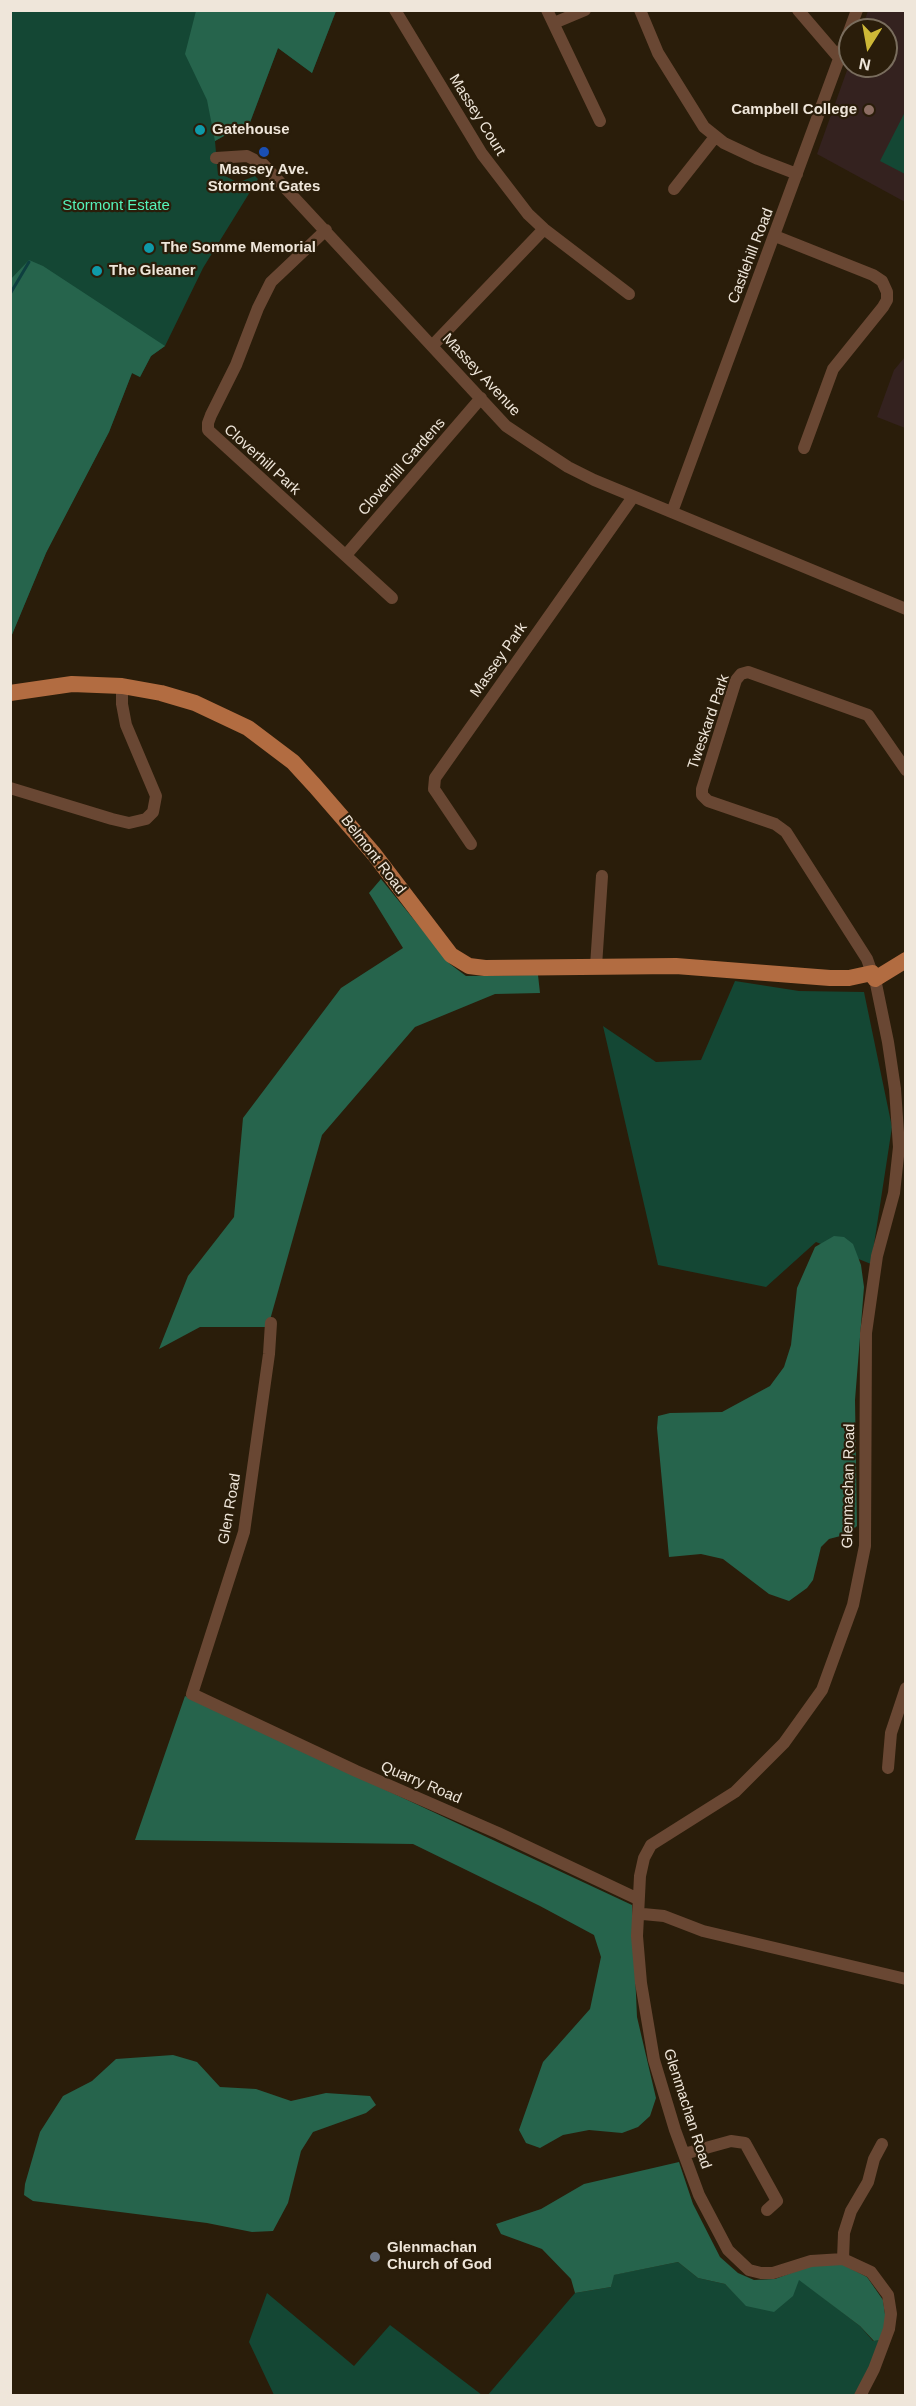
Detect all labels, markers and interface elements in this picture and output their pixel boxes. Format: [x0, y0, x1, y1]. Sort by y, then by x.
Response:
north arrow [838, 18, 898, 78]
text: N [858, 55, 872, 74]
street label: Massey Court [445, 71, 509, 159]
place label: Campbell College [731, 101, 857, 119]
marker: Campbell College [862, 103, 876, 117]
place label: Gatehouse [212, 121, 290, 139]
marker: Gatehouse [193, 123, 207, 137]
marker: Massey Ave. Stormont Gates [257, 145, 271, 159]
place label: Massey Ave. Stormont Gates [208, 161, 320, 196]
park label: Stormont Estate [62, 197, 170, 215]
street label: Castlehill Road [725, 206, 777, 306]
place label: The Somme Memorial [161, 239, 316, 257]
marker: The Somme Memorial [142, 241, 156, 255]
place label: The Gleaner [109, 262, 196, 280]
marker: The Gleaner [90, 264, 104, 278]
street label: Massey Avenue [438, 330, 524, 420]
street label: Cloverhill Gardens [355, 415, 449, 519]
street label: Cloverhill Park [220, 421, 304, 499]
street label: Massey Park [467, 619, 531, 701]
street label: Tweskard Park [684, 672, 734, 772]
street label: Belmont Road [337, 812, 409, 898]
street label: Glenmachan Road [839, 1423, 859, 1549]
street label: Glen Road [215, 1472, 245, 1546]
street label: Quarry Road [378, 1758, 464, 1808]
street label: Glenmachan Road [659, 2047, 715, 2171]
place label: Glenmachan Church of God [387, 2239, 492, 2274]
marker: Glenmachan Church of God [368, 2250, 382, 2264]

